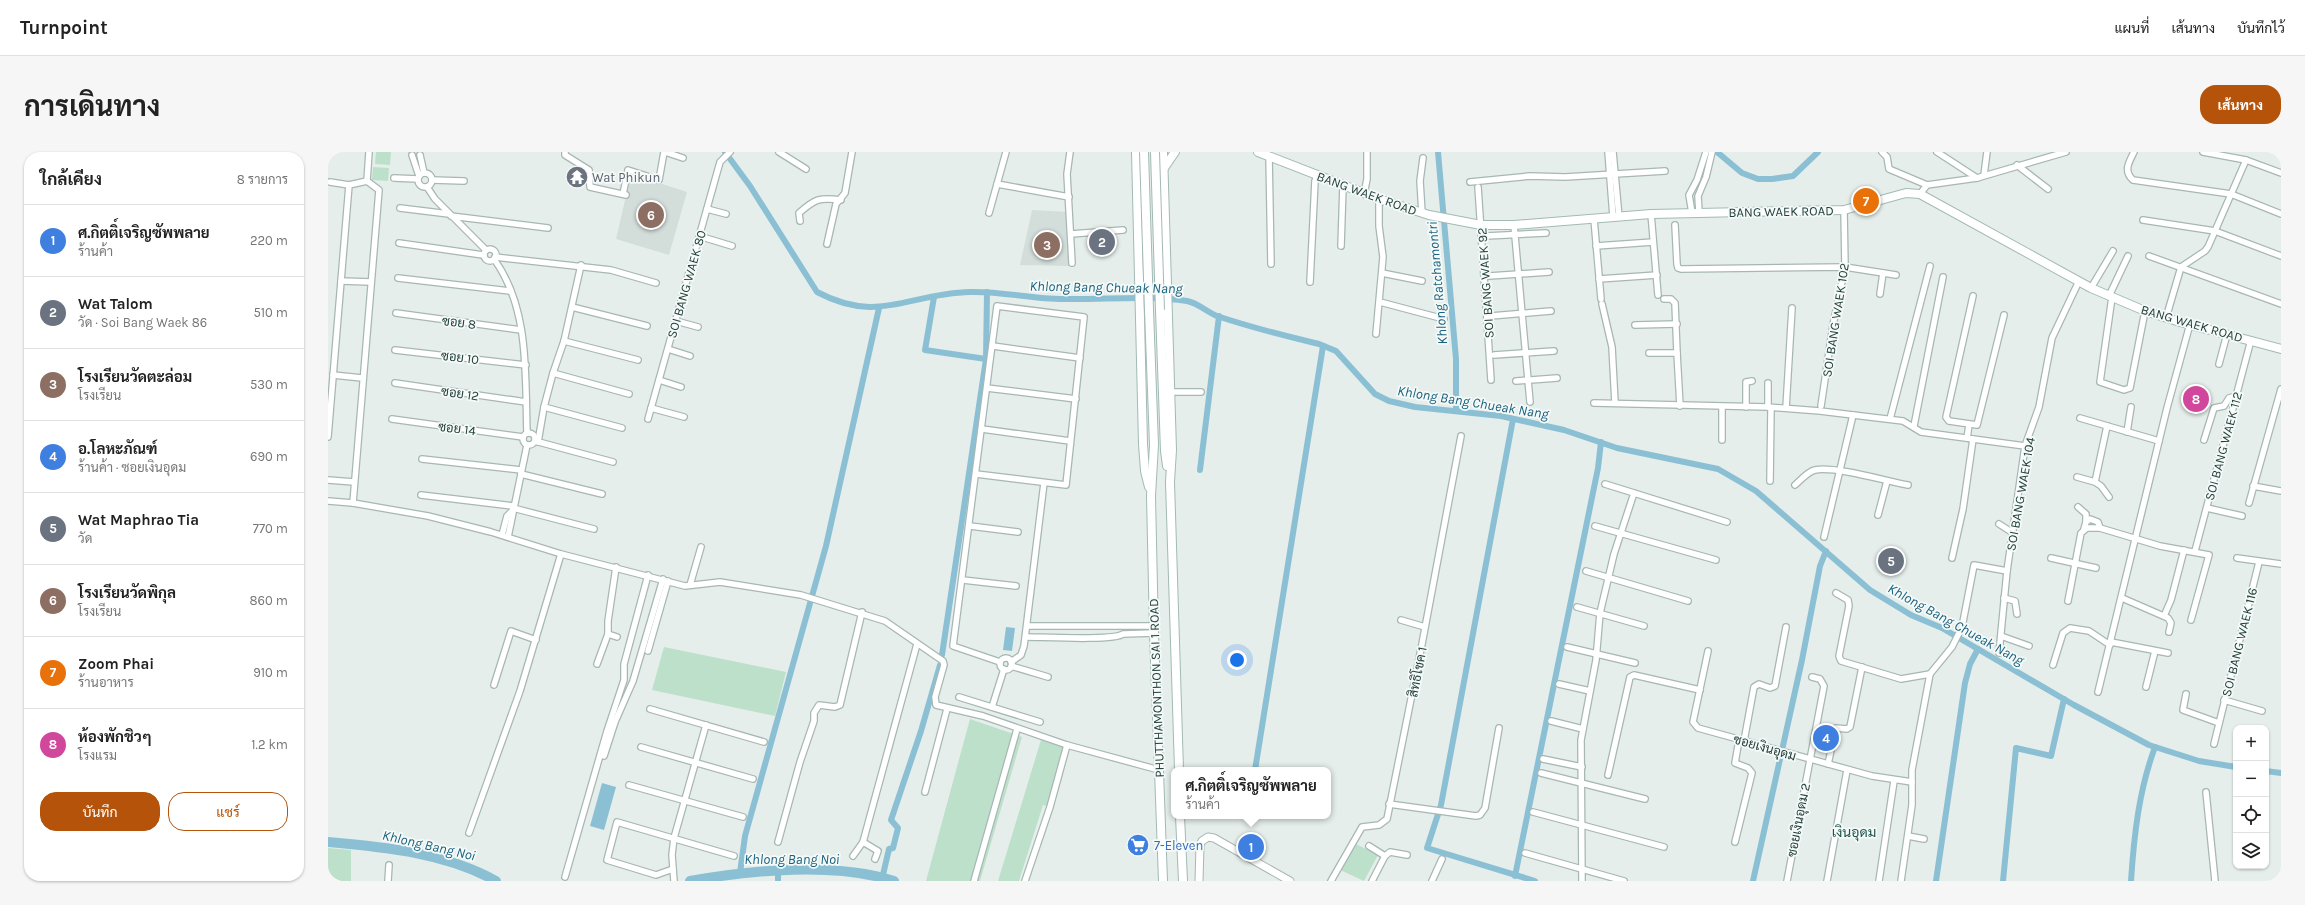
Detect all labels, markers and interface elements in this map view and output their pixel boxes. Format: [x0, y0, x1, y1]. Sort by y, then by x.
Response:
text: Turnpoint [20, 17, 108, 39]
text: แผนที่ [2114, 20, 2149, 37]
text: เส้นทาง [2171, 20, 2215, 37]
text: บันทึกไว้ [2237, 20, 2285, 37]
button: เส้นทาง [2200, 85, 2281, 124]
text: การเดินทาง [24, 90, 160, 123]
temple icon: Wat Phikun [564, 164, 590, 190]
street label: BANG WAEK ROAD [1315, 168, 1419, 219]
text: ใกล้เคียง [40, 169, 102, 189]
place label: Wat Phikun [592, 170, 660, 185]
text: 8 รายการ [237, 172, 288, 187]
pin: 7 [1853, 186, 1879, 216]
pin: 6 [638, 200, 664, 230]
street label: BANG WAEK ROAD [1728, 203, 1834, 220]
water label: Khlong Ratchamontri [1424, 220, 1451, 345]
text: ศ.กิตติ์เจริญซัพพลาย [78, 224, 210, 242]
pin: 2 [1089, 227, 1115, 257]
street label: SOI BANG WAEK 92 [1474, 227, 1497, 339]
street label: SOI BANG WAEK 80 [664, 228, 709, 340]
pin: 3 [1034, 230, 1060, 260]
text: 1 [51, 233, 55, 248]
text: 220 m [250, 233, 288, 248]
text: ร้านค้า [78, 244, 113, 259]
street label: SOI BANG WAEK 102 [1819, 262, 1852, 378]
water label: Khlong Bang Chueak Nang [1029, 278, 1184, 297]
text: Wat Talom [78, 295, 153, 313]
street label: BANG WAEK ROAD [2139, 302, 2245, 345]
text: 2 [49, 305, 57, 320]
text: 510 m [253, 305, 288, 320]
street label: ซอย 8 [441, 313, 477, 332]
text: วัด · Soi Bang Waek 86 [78, 315, 207, 330]
street label: ซอย 10 [440, 348, 480, 367]
text: โรงเรียนวัดตะล่อม [78, 368, 192, 386]
text: 3 [49, 377, 57, 392]
text: 530 m [250, 377, 288, 392]
water label: Khlong Bang Chueak Nang [1396, 382, 1551, 423]
street label: ซอย 12 [440, 383, 480, 404]
pin: 8 [2183, 384, 2209, 414]
text: โรงเรียน [78, 388, 121, 403]
street label: SOI BANG WAEK 112 [2202, 390, 2245, 502]
street label: ซอย 14 [437, 419, 477, 438]
street label: SOI BANG WAEK 104 [2003, 436, 2038, 552]
text: อ.โลหะภัณฑ์ [78, 440, 157, 458]
text: 4 [49, 449, 57, 464]
text: 690 m [250, 449, 288, 464]
text: ร้านค้า · ซอยเงินอุดม [78, 460, 186, 475]
text: Wat Maphrao Tia [78, 511, 199, 529]
text: 5 [49, 521, 57, 536]
text: 770 m [253, 521, 288, 536]
text: วัด [78, 531, 92, 546]
pin: 5 [1878, 546, 1904, 576]
water label: Khlong Bang Chueak Nang [1885, 580, 2028, 669]
text: โรงเรียนวัดพิกุล [78, 584, 176, 602]
street label: SOI BANG WAEK 116 [2219, 586, 2260, 698]
text: 6 [49, 593, 57, 608]
text: 860 m [250, 593, 288, 608]
street label: PHUTTHAMONTHON SAI 1 ROAD [1146, 598, 1167, 778]
text: โรงเรียน [78, 604, 121, 619]
street label: สิทธิโชค 1 [1404, 645, 1430, 699]
your location [1227, 650, 1247, 670]
text: Zoom Phai [78, 655, 154, 673]
text: 7 [50, 665, 56, 680]
text: 910 m [253, 665, 288, 680]
text: ร้านอาหาร [78, 675, 134, 690]
pin: 4 [1813, 723, 1839, 753]
map controls [2233, 725, 2269, 869]
button: + [2233, 725, 2269, 761]
text: ห้องพักชิวๆ [78, 728, 152, 746]
street label: ซอยเงินอุดม [1731, 730, 1798, 766]
text: 8 [49, 737, 57, 752]
text: 1.2 km [251, 737, 288, 752]
text: โรงแรม [78, 748, 117, 763]
button: − [2233, 761, 2269, 797]
popup [1171, 767, 1331, 819]
text: ศ.กิตติ์เจริญซัพพลาย [1185, 777, 1317, 795]
street label: ซอยเงินอุดม 2 [1783, 782, 1815, 859]
button: บันทึก [40, 792, 160, 831]
button: แชร์ [168, 792, 288, 831]
text: ร้านค้า [1185, 797, 1220, 812]
button: locate [2233, 797, 2269, 833]
district label: เงินอุดม [1832, 824, 1876, 842]
water label: Khlong Bang Noi [381, 826, 477, 865]
supermarket icon: 7-Eleven [1125, 832, 1151, 858]
pin: 1 [1238, 832, 1264, 862]
button: layers [2233, 833, 2269, 869]
place label: 7-Eleven [1154, 838, 1203, 853]
water label: Khlong Bang Noi [744, 851, 840, 868]

